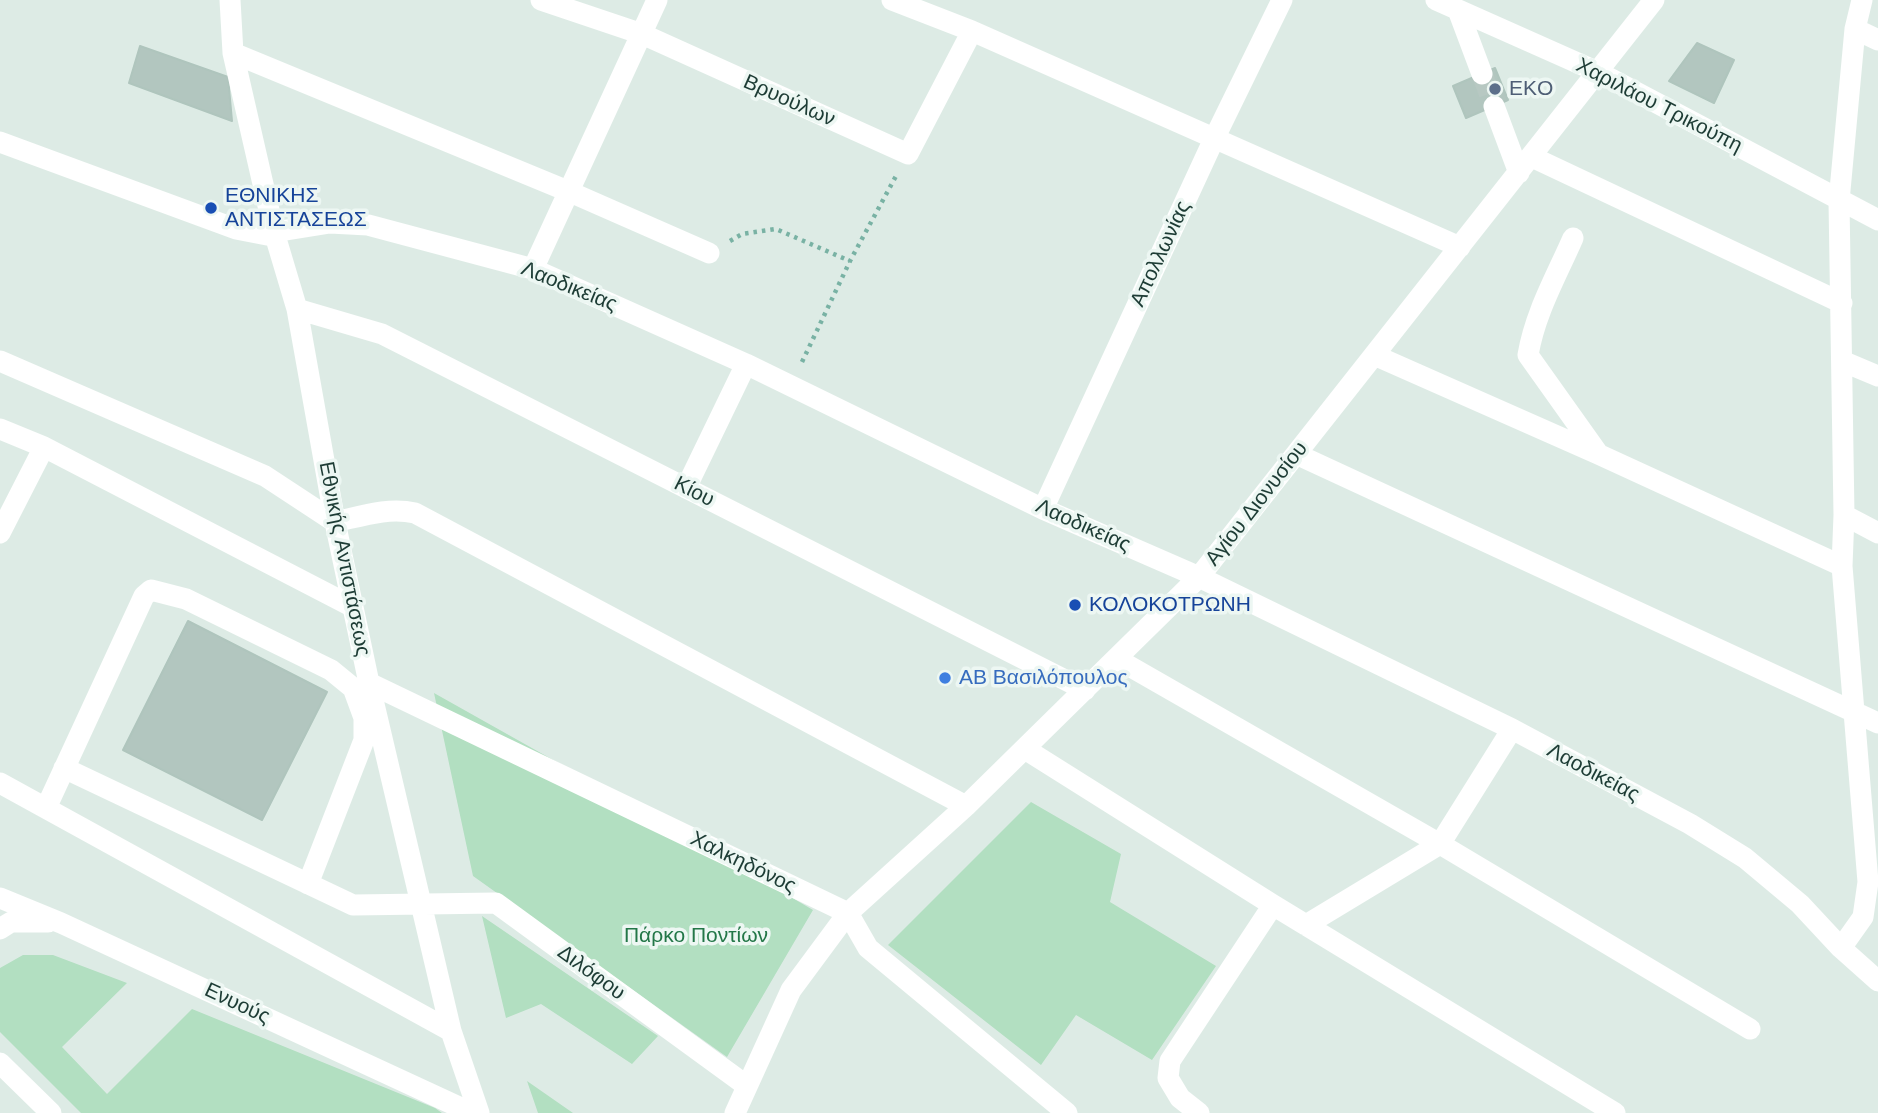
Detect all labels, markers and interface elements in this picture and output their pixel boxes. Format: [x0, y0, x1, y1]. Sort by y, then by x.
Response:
street label: Χαριλάου Τρικούπη [1572, 53, 1746, 159]
street label: Βρυούλων [739, 70, 839, 132]
place label: EKO [1509, 76, 1553, 102]
marker: EKO [1487, 81, 1503, 97]
place label: ΕΘΝΙΚΗΣ ΑΝΤΙΣΤΑΣΕΩΣ [225, 183, 367, 233]
street label: Απολλωνίας [1125, 197, 1197, 311]
marker: ΕΘΝΙΚΗΣ ΑΝΤΙΣΤΑΣΕΩΣ [203, 200, 219, 216]
street label: Λαοδικείας [517, 256, 621, 318]
street label: Αγίου Διονυσίου [1201, 437, 1313, 571]
street label: Εθνικής Αντιστάσεως [313, 459, 375, 659]
street label: Κίου [670, 471, 718, 513]
street label: Λαοδικείας [1032, 494, 1134, 558]
place label: ΚΟΛΟΚΟΤΡΩΝΗ [1089, 592, 1251, 618]
marker: ΚΟΛΟΚΟΤΡΩΝΗ [1067, 597, 1083, 613]
place label: ΑΒ Βασιλόπουλος [959, 665, 1128, 691]
marker: ΑΒ Βασιλόπουλος [937, 670, 953, 686]
street label: Λαοδικείας [1542, 738, 1644, 808]
street label: Χαλκηδόνος [686, 827, 800, 899]
park label: Πάρκο Ποντίων [624, 923, 768, 949]
street label: Διλόφου [552, 940, 630, 1006]
street label: Ενυούς [200, 978, 274, 1030]

